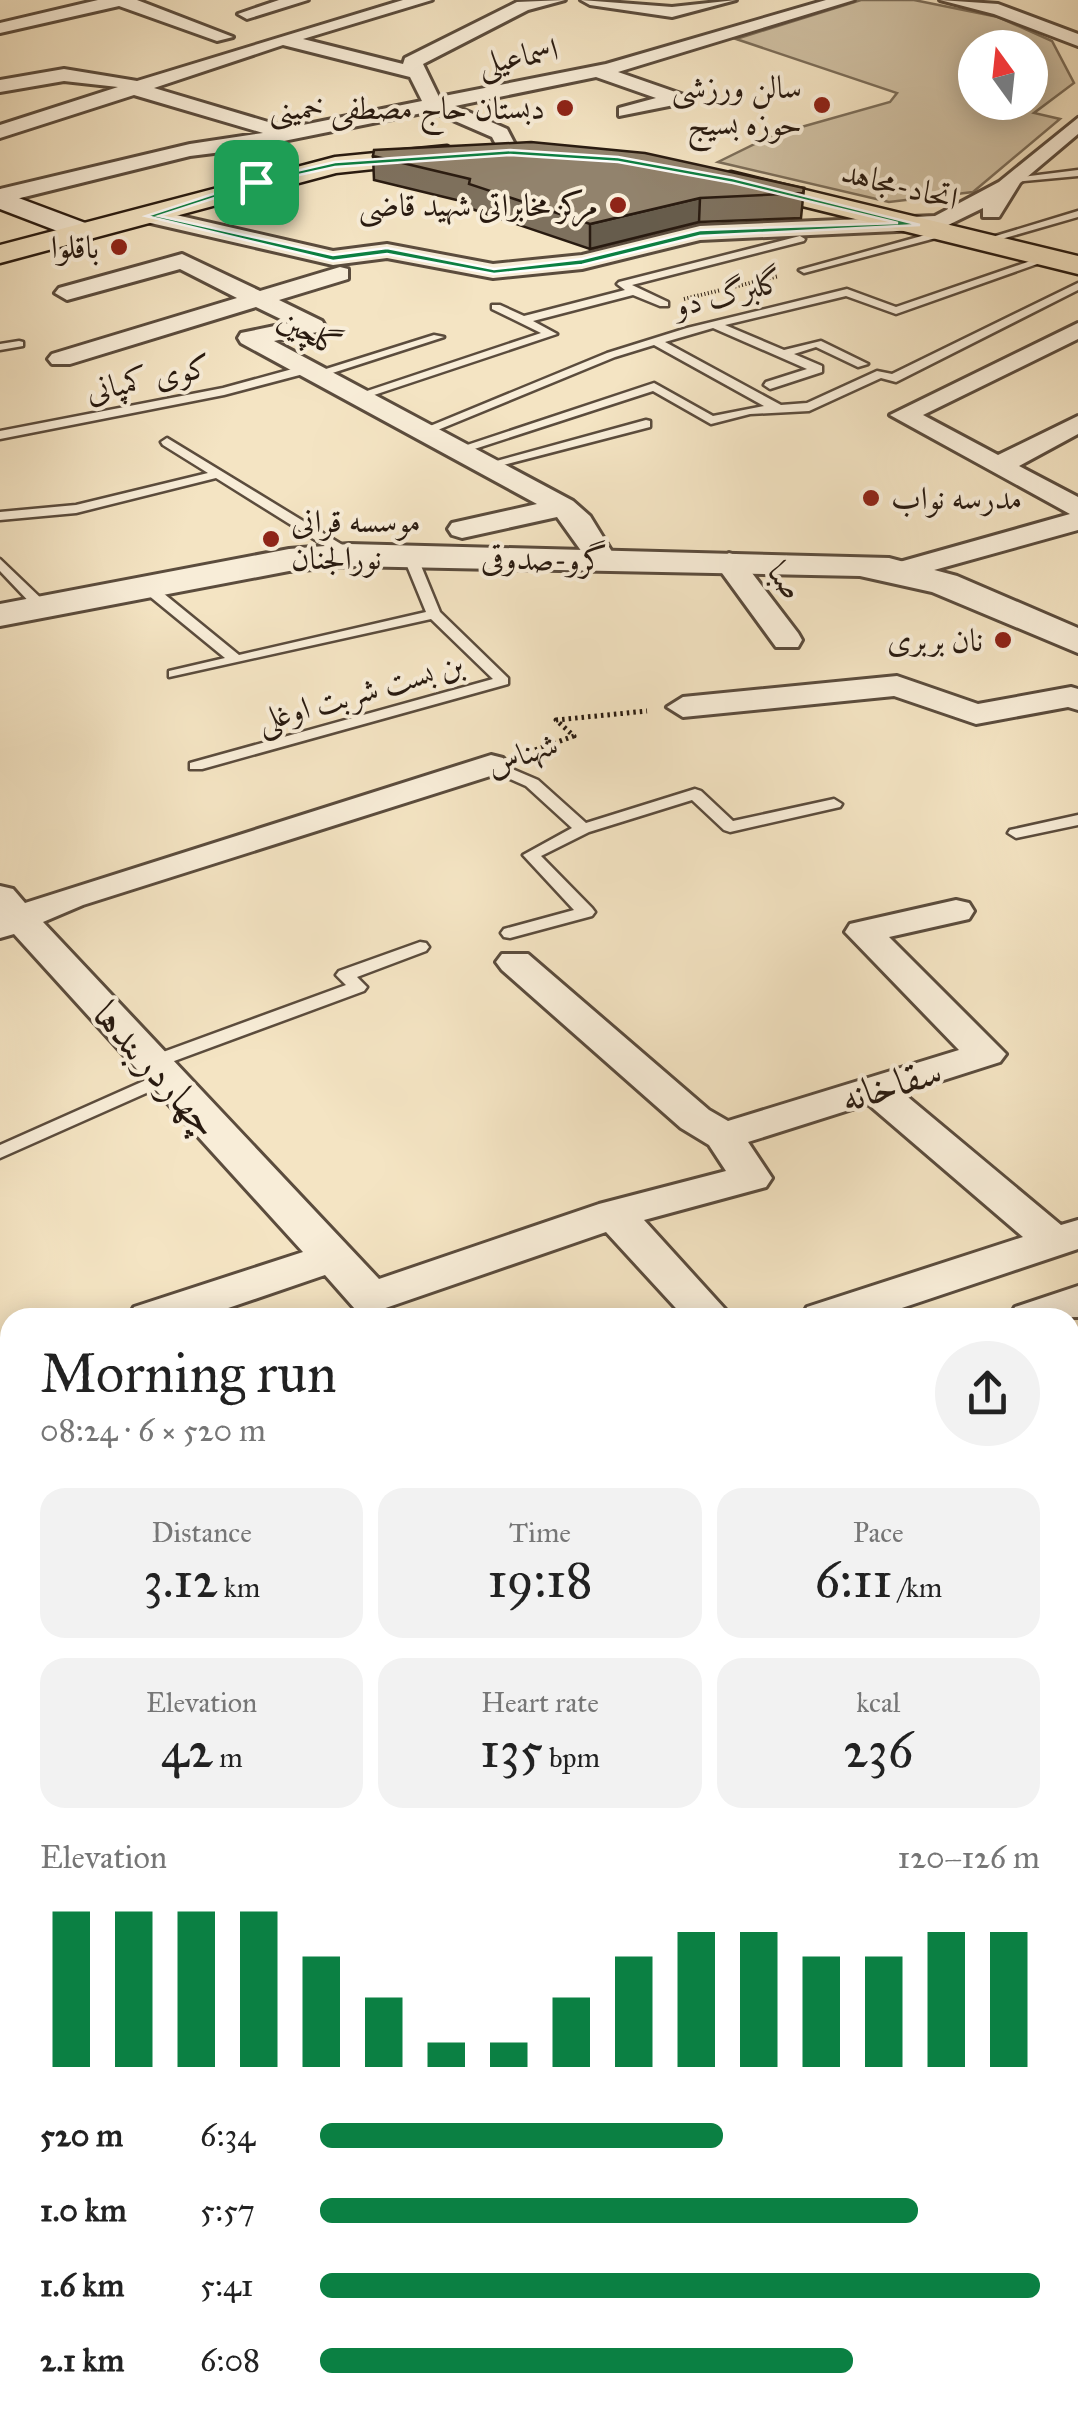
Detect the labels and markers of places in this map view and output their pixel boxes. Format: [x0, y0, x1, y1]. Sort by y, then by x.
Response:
place label: سالن ورزشی حوزه بسیج [672, 68, 802, 152]
place label: دبستان حاج مصطفی خمینی [269, 89, 545, 136]
marker: سالن ورزشی حوزه بسیج [811, 94, 833, 116]
marker: دبستان حاج مصطفی خمینی [554, 97, 576, 119]
pin [214, 140, 299, 225]
place label: مرکز مخابراتی شهید قاضی [359, 186, 598, 228]
marker: مرکز مخابراتی شهید قاضی [607, 194, 629, 216]
place label: باقلوا [51, 228, 99, 267]
marker: باقلوا [108, 236, 130, 258]
place label: مدرسه نواب [891, 479, 1022, 518]
marker: مدرسه نواب [860, 487, 882, 509]
place label: موسسه قرانی نورالجنان [291, 502, 421, 578]
marker: موسسه قرانی نورالجنان [260, 528, 282, 550]
place label: نان بربری [887, 621, 983, 660]
marker: نان بربری [992, 629, 1014, 651]

